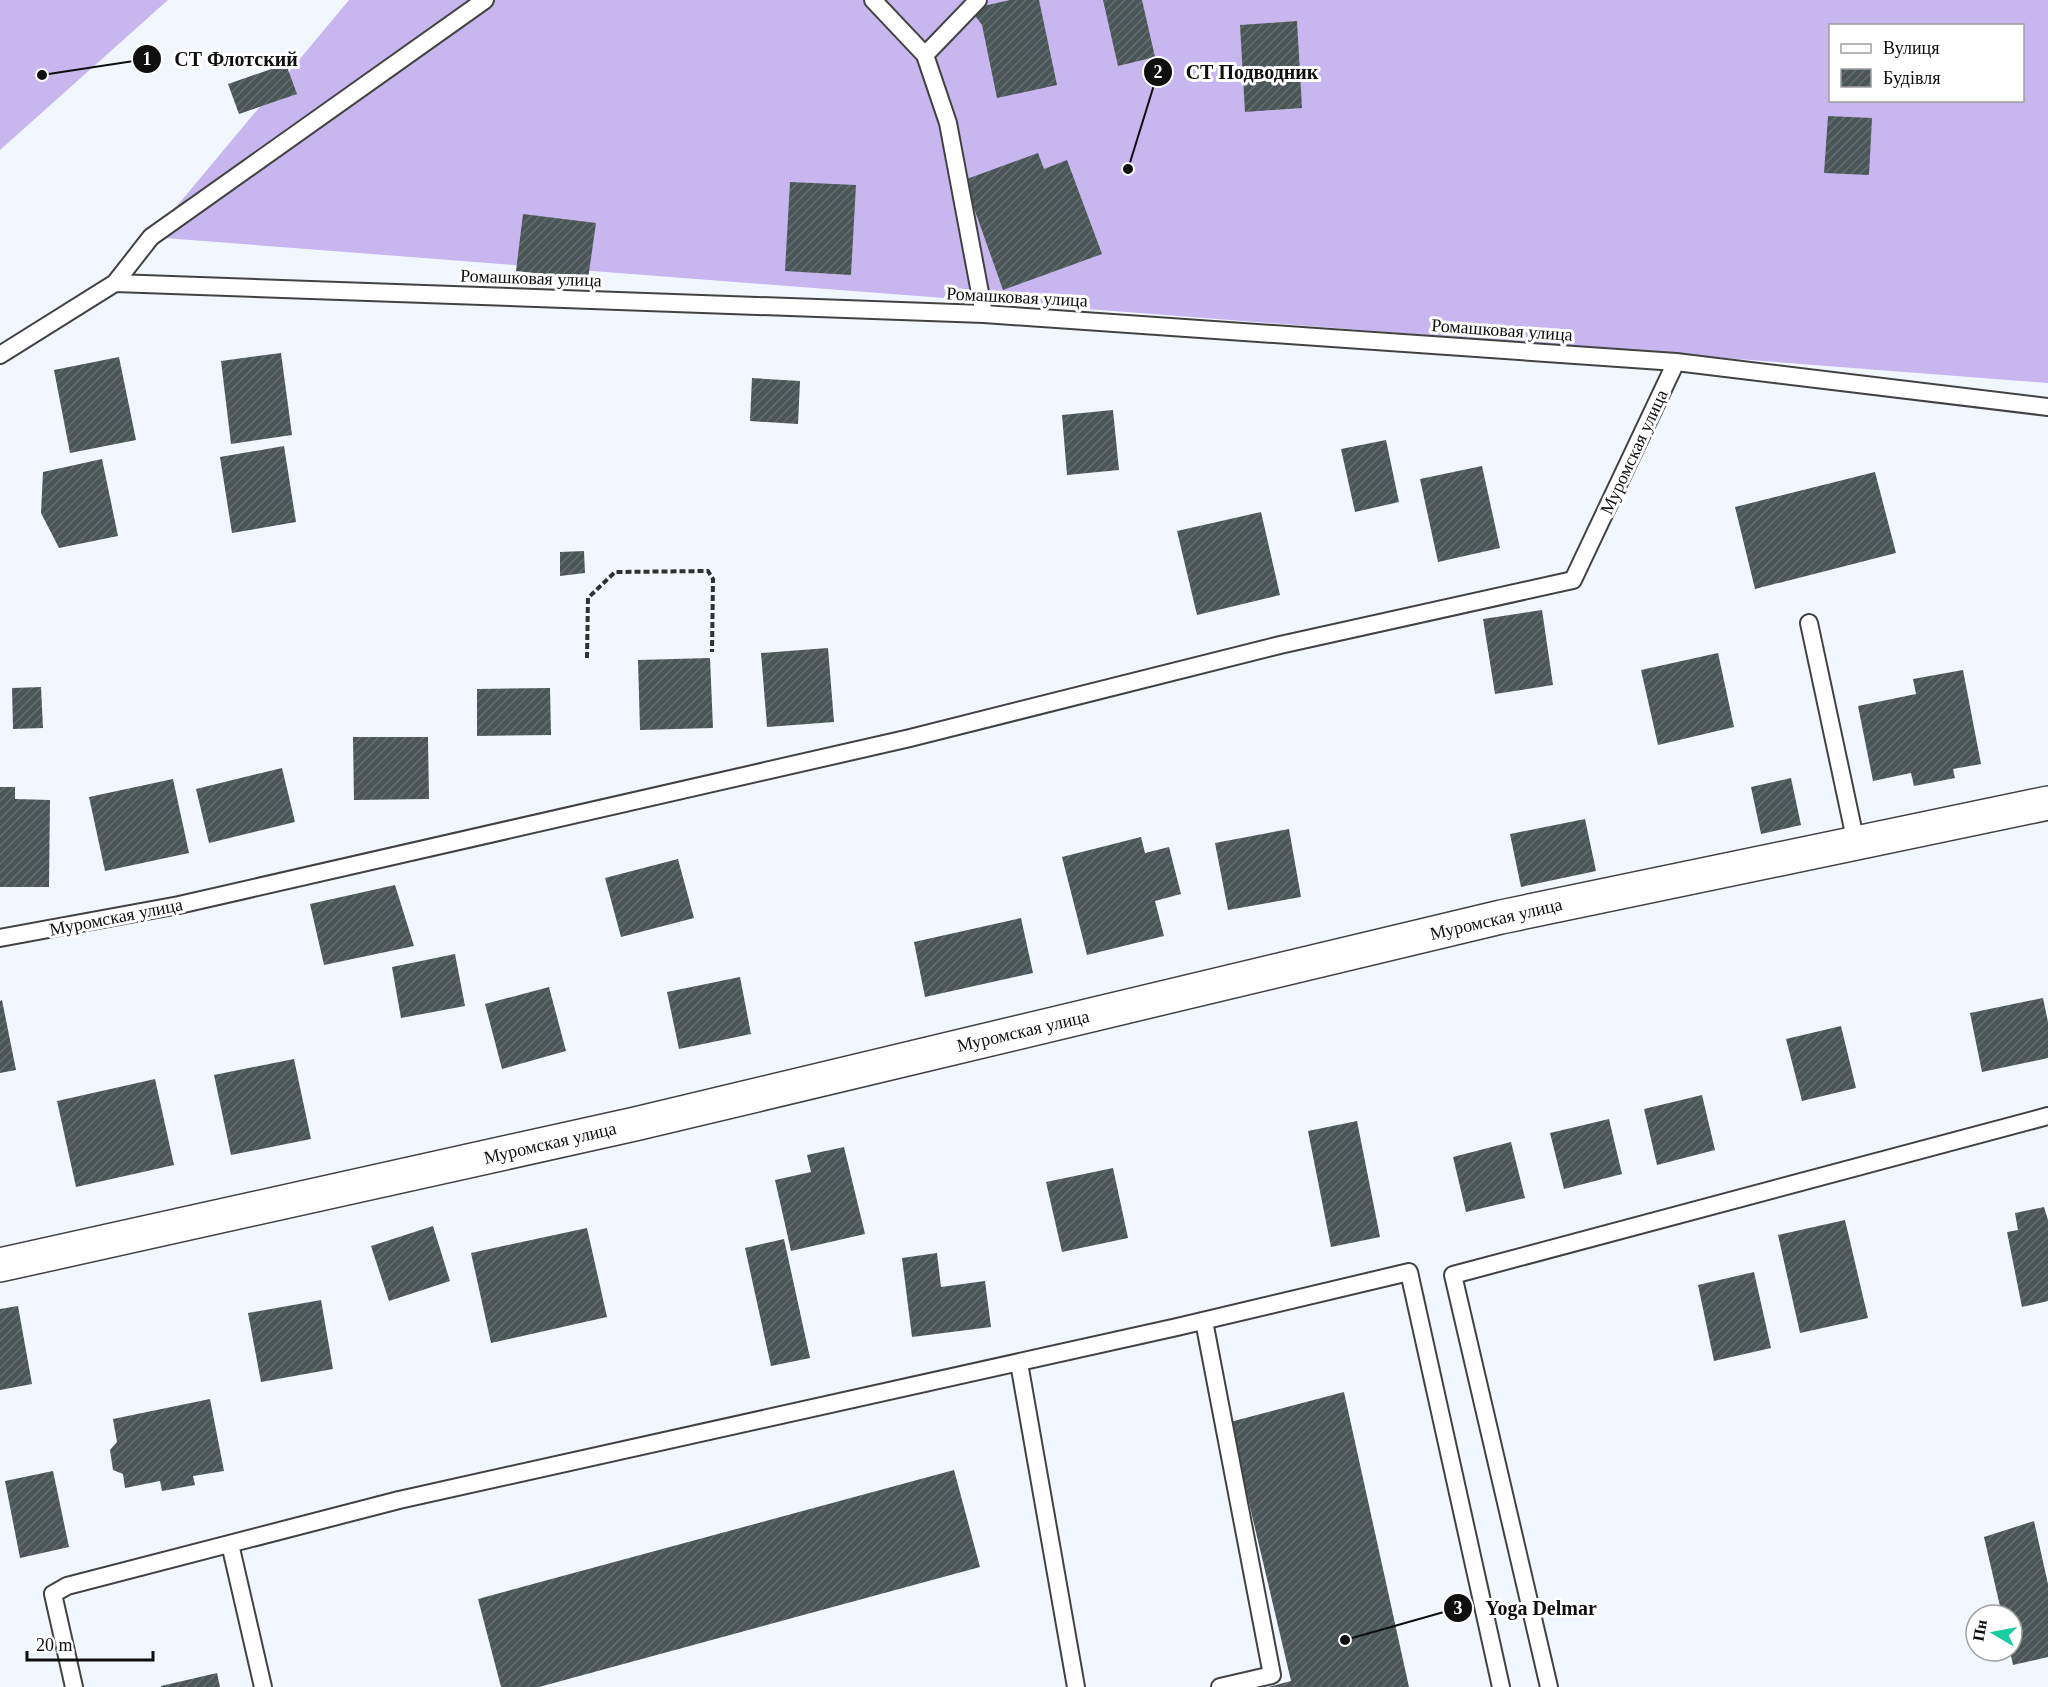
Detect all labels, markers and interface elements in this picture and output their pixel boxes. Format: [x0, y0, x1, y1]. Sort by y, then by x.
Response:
legend [1829, 24, 2024, 102]
text: Вулиця [1883, 38, 1940, 58]
callout: СТ Флотский [132, 40, 310, 78]
text: СТ Флотский [174, 48, 298, 70]
text: 1 [143, 49, 152, 69]
callout: СТ Подводник [1143, 53, 1330, 91]
text: СТ Подводник [1186, 61, 1319, 83]
text: 2 [1154, 62, 1163, 82]
text: Будівля [1883, 68, 1940, 88]
street label: Ромашковая улица [460, 266, 602, 290]
street label: Ромашковая улица [946, 283, 1088, 311]
street label: Ромашковая улица [1431, 315, 1573, 345]
street label: Муромская улица [1596, 386, 1672, 518]
street label: Муромская улица [48, 894, 184, 940]
street label: Муромская улица [1428, 894, 1564, 944]
street label: Муромская улица [955, 1006, 1091, 1056]
street label: Муромская улица [482, 1118, 618, 1168]
callout: Yoga Delmar [1443, 1589, 1609, 1627]
text: Yoga Delmar [1485, 1597, 1597, 1620]
text: 3 [1454, 1598, 1463, 1618]
north arrow [1964, 1603, 2024, 1663]
text: Пн [1969, 1618, 1990, 1643]
scale bar [27, 1624, 153, 1662]
text: 20 m [36, 1635, 73, 1655]

